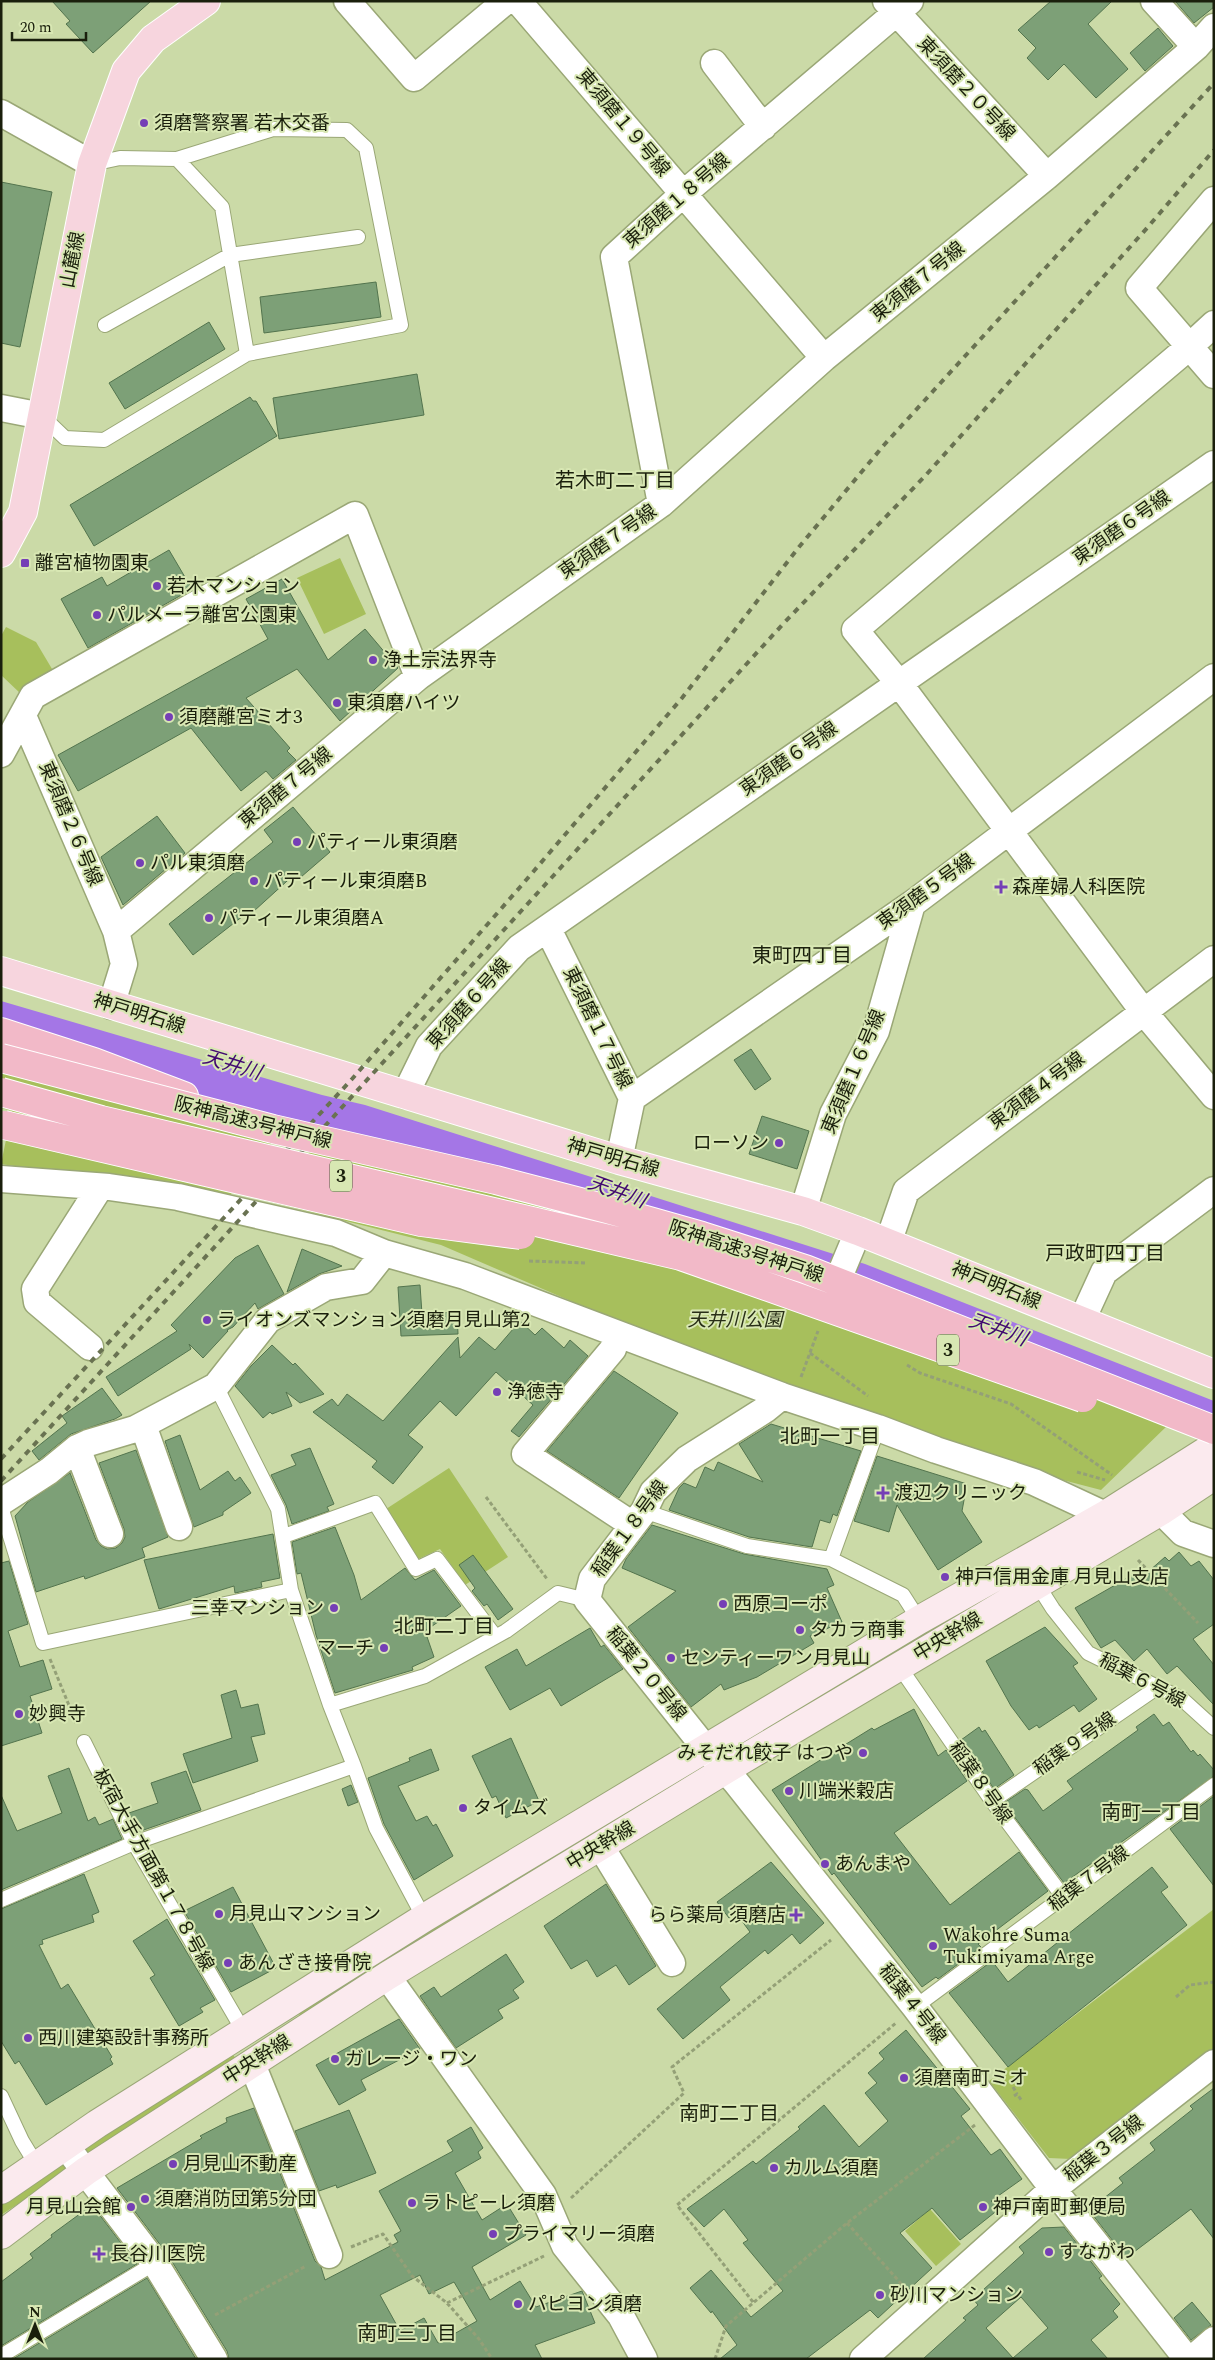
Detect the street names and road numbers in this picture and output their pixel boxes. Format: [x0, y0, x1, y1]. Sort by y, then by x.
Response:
street label: 東須磨２０号線 [910, 30, 1022, 148]
street label: 東須磨１９号線 [569, 63, 677, 183]
street label: 東須磨１８号線 [617, 146, 737, 256]
street label: 山麓線 [53, 229, 93, 291]
street label: 東須磨７号線 [865, 235, 971, 329]
street label: 東須磨６号線 [1067, 483, 1177, 573]
street label: 東須磨７号線 [553, 497, 663, 587]
street label: 東須磨６号線 [734, 714, 844, 804]
street label: 東須磨７号線 [233, 740, 339, 836]
street label: 東須磨２６号線 [31, 757, 109, 891]
street label: 東須磨５号線 [871, 847, 981, 937]
street label: 東須磨６号線 [420, 952, 518, 1056]
street label: 東須磨１７号線 [555, 962, 639, 1094]
street label: 神戸明石線 [89, 986, 189, 1042]
street label: 東須磨１６号線 [815, 1005, 893, 1139]
street label: 東須磨４号線 [983, 1045, 1091, 1137]
street label: 阪神高速3号神戸線 [171, 1089, 335, 1157]
street label: 神戸明石線 [563, 1131, 663, 1185]
road number: 3 [330, 1160, 352, 1192]
street label: 阪神高速3号神戸線 [665, 1213, 827, 1291]
street label: 神戸明石線 [947, 1255, 1045, 1317]
road number: 3 [937, 1334, 959, 1366]
street label: 稲葉１８号線 [585, 1474, 675, 1584]
street label: 中央幹線 [908, 1605, 988, 1669]
street label: 稲葉２０号線 [599, 1621, 693, 1727]
street label: 稲葉６号線 [1093, 1646, 1191, 1716]
street label: 稲葉９号線 [1028, 1705, 1122, 1783]
street label: 稲葉８号線 [941, 1736, 1019, 1830]
street label: 板宿大手方面第１７８号線 [85, 1763, 221, 1977]
street label: 中央幹線 [561, 1814, 641, 1878]
street label: 稲葉７号線 [1042, 1839, 1136, 1919]
street label: 稲葉４号線 [871, 1958, 953, 2050]
street label: 中央幹線 [217, 2028, 297, 2092]
street label: 稲葉３号線 [1058, 2108, 1150, 2190]

